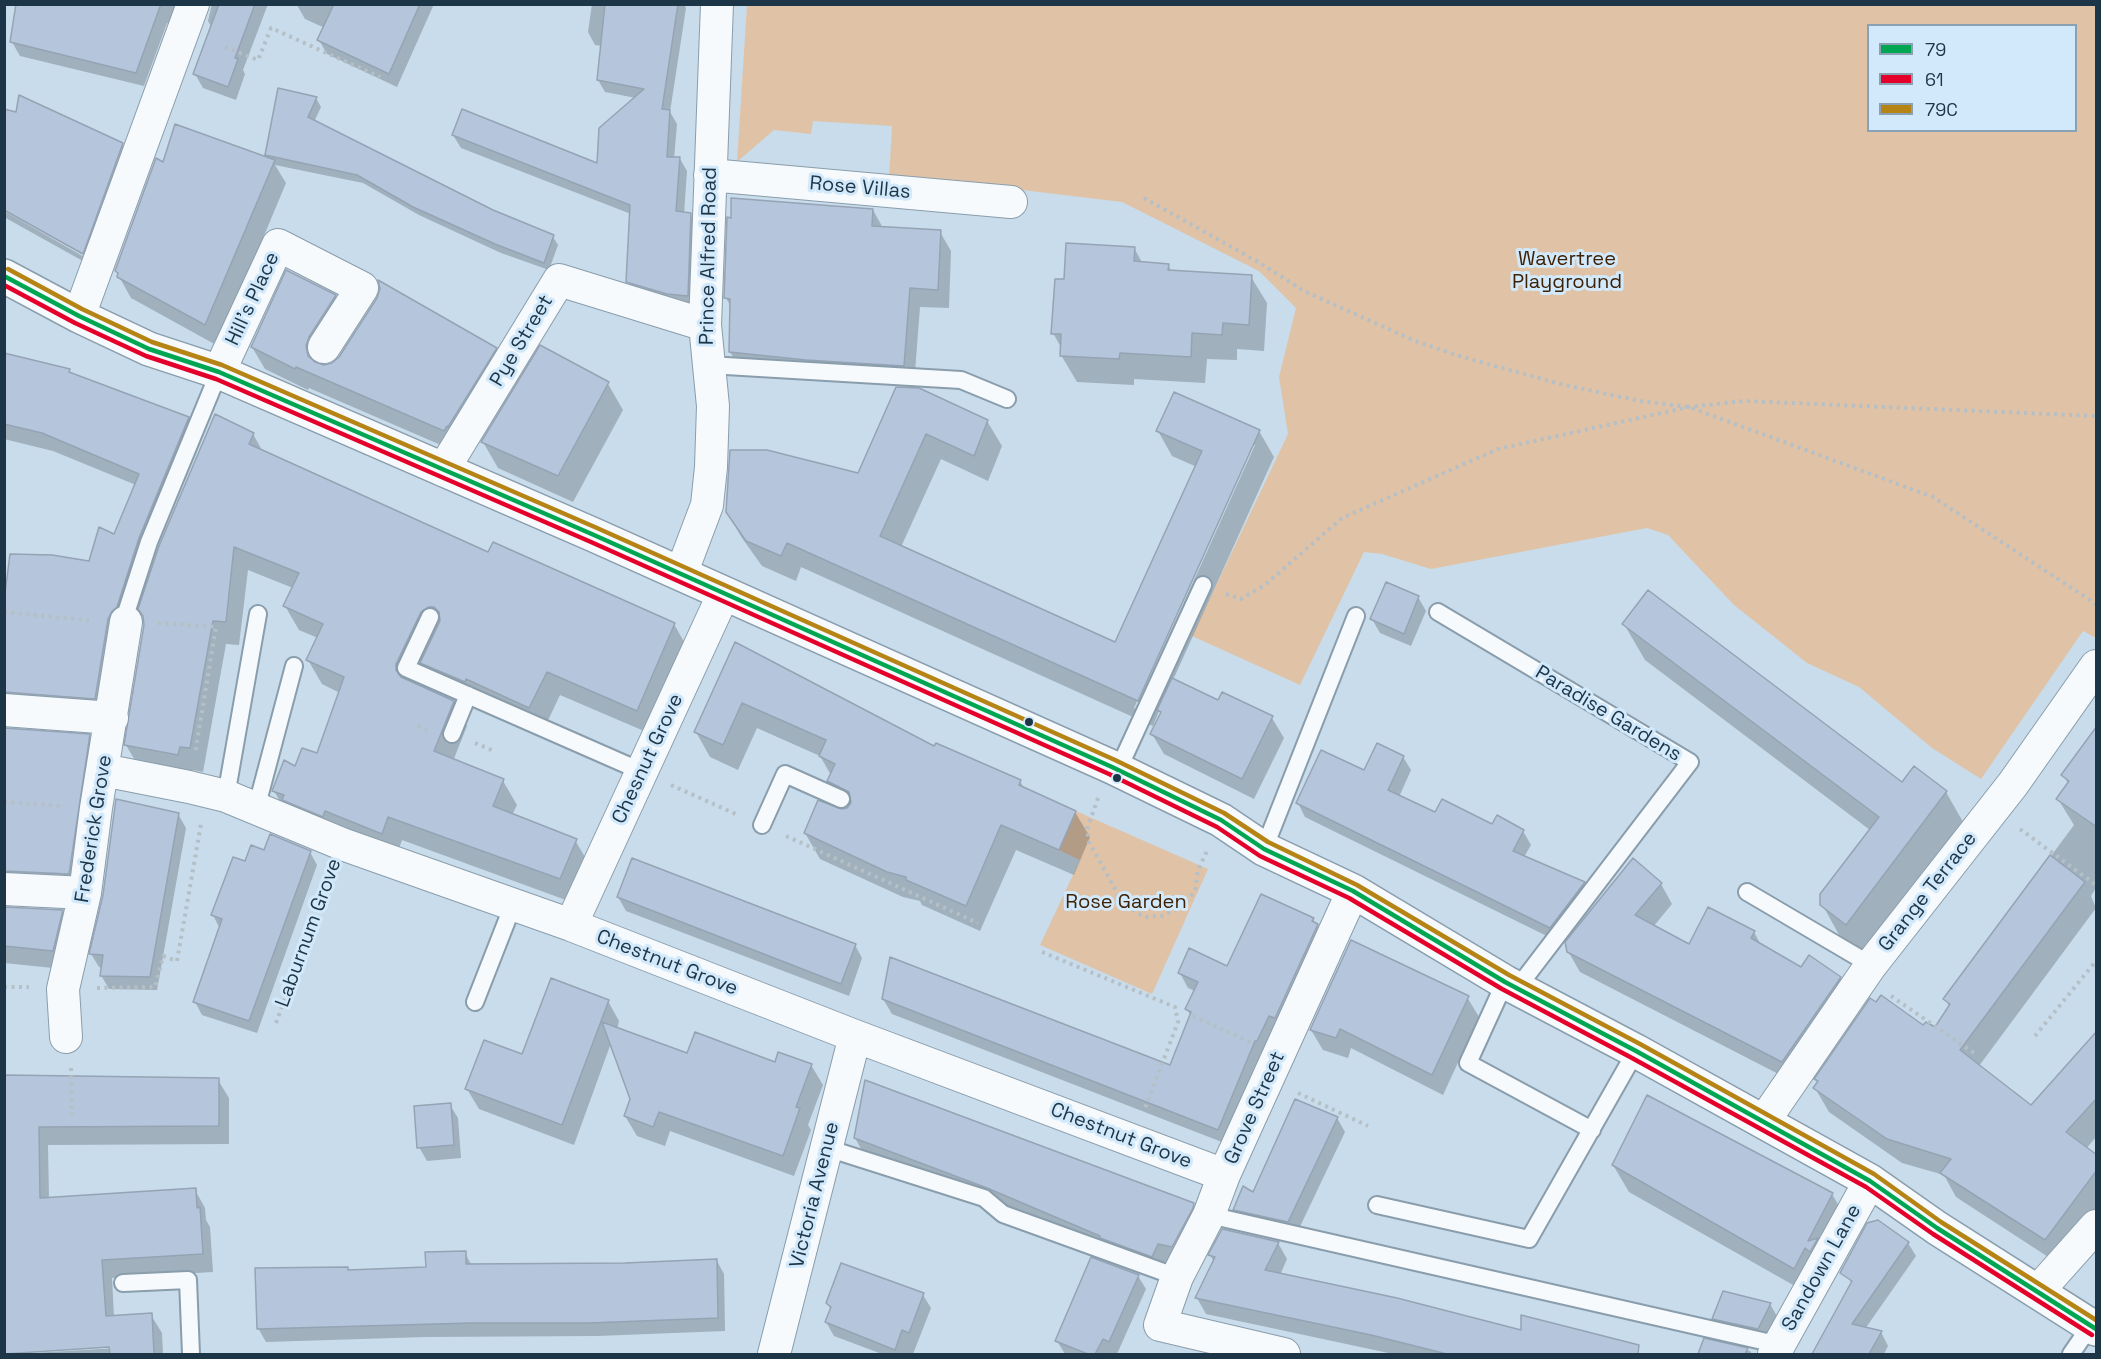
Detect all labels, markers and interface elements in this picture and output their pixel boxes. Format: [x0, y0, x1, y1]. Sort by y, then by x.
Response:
legend [1867, 24, 2077, 132]
text: 79 [1925, 38, 1946, 61]
text: 61 [1925, 68, 1944, 91]
text: 79C [1925, 98, 1958, 121]
street label: Prince Alfred Road [695, 167, 723, 345]
street label: Rose Villas [808, 172, 912, 204]
street label: Hill's Place [221, 248, 285, 350]
park label: Wavertree Playground [1512, 248, 1622, 295]
street label: Pye Street [485, 291, 559, 391]
street label: Paradise Gardens [1530, 661, 1686, 767]
street label: Chesnut Grove [607, 690, 689, 828]
unlabelled marker [1023, 716, 1035, 728]
street label: Frederick Grove [70, 753, 118, 905]
unlabelled marker [1111, 772, 1123, 784]
street label: Grange Terrace [1874, 827, 1982, 957]
street label: Laburnum Grove [271, 855, 347, 1011]
park label: Rose Garden [1065, 891, 1187, 915]
street label: Chestnut Grove [593, 925, 741, 1001]
street label: Grove Street [1219, 1048, 1291, 1168]
street label: Chestnut Grove [1047, 1098, 1195, 1174]
street label: Victoria Avenue [785, 1119, 845, 1271]
street label: Sandown Lane [1777, 1201, 1867, 1335]

